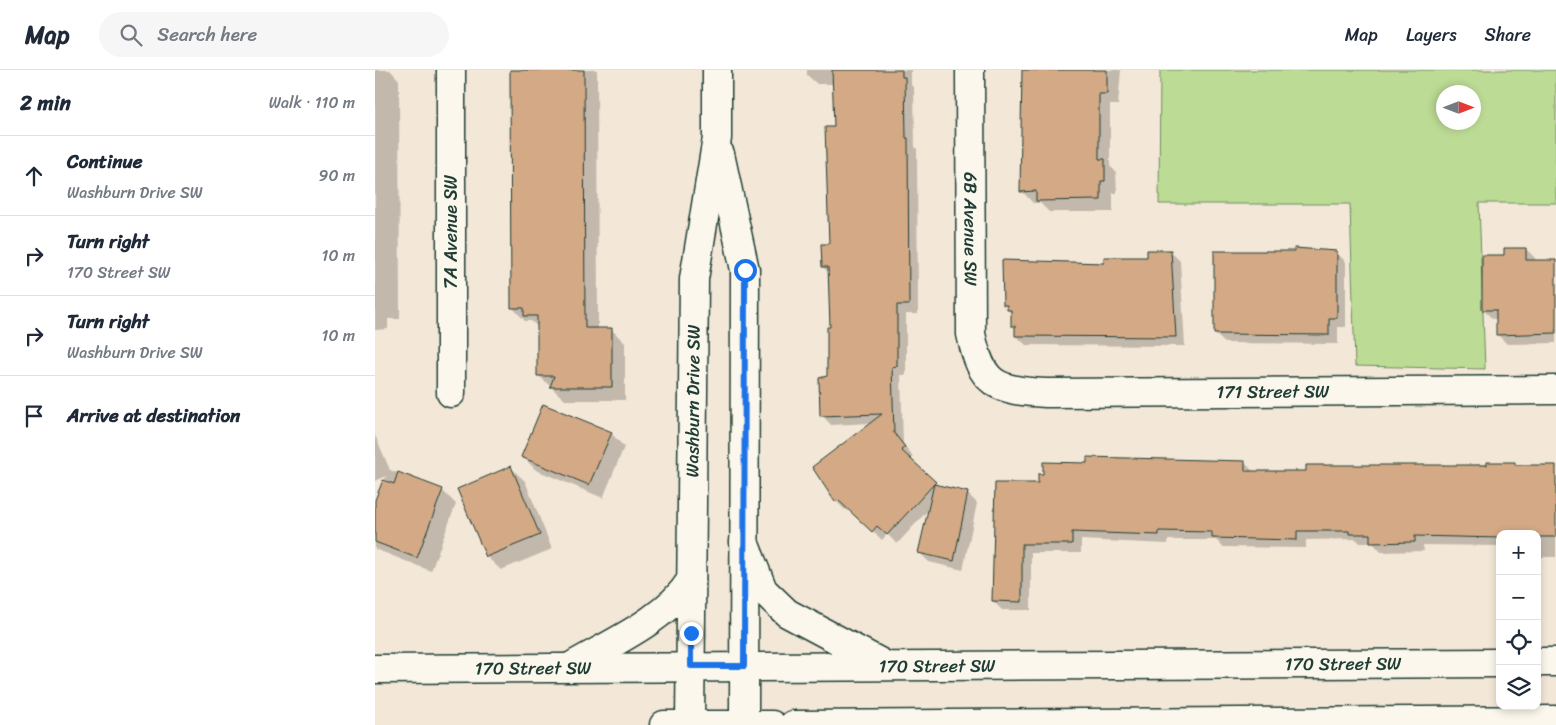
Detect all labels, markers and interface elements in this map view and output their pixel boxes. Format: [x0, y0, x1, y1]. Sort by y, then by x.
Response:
search box [99, 12, 449, 57]
text: Map [25, 14, 69, 56]
text: Search here [157, 18, 257, 51]
text: Map [1345, 19, 1378, 51]
text: Layers [1406, 19, 1457, 51]
text: Share [1485, 19, 1531, 51]
icon: search [117, 21, 145, 49]
text: 2 min [20, 84, 71, 122]
north arrow [1436, 85, 1481, 130]
text: Walk · 110 m [269, 88, 355, 117]
text: Continue [67, 145, 143, 178]
text: 90 m [319, 161, 355, 190]
icon: ahead [20, 162, 48, 190]
street label: 6B Avenue SW [954, 172, 987, 287]
street label: 7A Avenue SW [435, 174, 467, 289]
text: Washburn Drive SW [67, 178, 203, 207]
text: Turn right [67, 225, 149, 258]
text: 10 m [322, 241, 355, 270]
icon: right [20, 242, 48, 270]
text: 170 Street SW [67, 258, 171, 287]
route start [734, 259, 757, 282]
text: Turn right [67, 305, 149, 338]
text: 10 m [322, 321, 355, 350]
icon: right [20, 322, 48, 350]
street label: Washburn Drive SW [676, 324, 710, 478]
text: Washburn Drive SW [67, 338, 203, 367]
street label: 171 Street SW [1216, 375, 1330, 408]
text: Arrive at destination [67, 399, 240, 432]
icon: arrive [20, 402, 48, 430]
map controls [1496, 530, 1541, 710]
button: + [1496, 530, 1541, 575]
button: − [1496, 575, 1541, 620]
button: locate [1496, 620, 1541, 665]
route end [680, 622, 703, 645]
street label: 170 Street SW [1285, 648, 1402, 680]
street label: 170 Street SW [879, 650, 996, 682]
street label: 170 Street SW [475, 652, 592, 684]
button: layers [1496, 665, 1541, 710]

